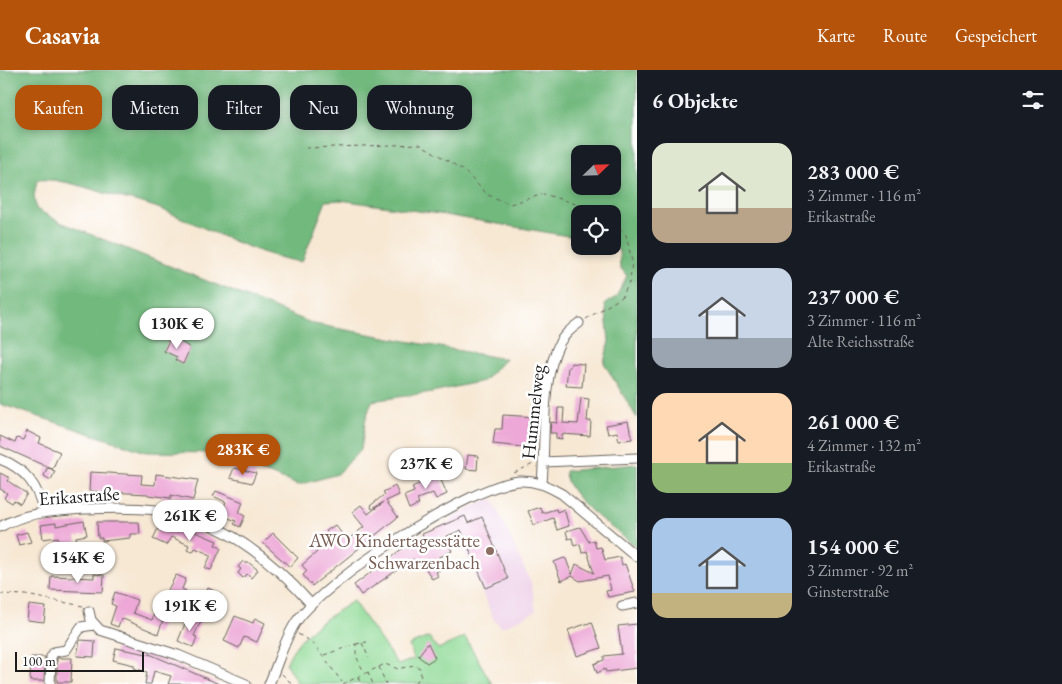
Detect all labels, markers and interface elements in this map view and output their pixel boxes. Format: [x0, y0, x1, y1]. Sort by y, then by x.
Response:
text: Casavia [25, 20, 100, 51]
text: Karte [817, 24, 855, 47]
text: Route [883, 24, 927, 47]
text: Gespeichert [955, 24, 1037, 47]
chip: Kaufen [15, 85, 102, 130]
chip: Mieten [112, 85, 198, 130]
chip: Filter [208, 85, 280, 130]
chip: Neu [290, 85, 357, 130]
chip: Wohnung [367, 85, 472, 130]
icon: filters [1019, 86, 1047, 114]
text: 6 Objekte [652, 87, 738, 114]
north arrow [571, 145, 621, 195]
map controls [571, 145, 621, 255]
text: 283 000 € [807, 158, 899, 185]
icon: home [692, 163, 752, 223]
text: 3 Zimmer · 116 m² [807, 185, 921, 206]
button: locate [571, 205, 621, 255]
text: Erikastraße [807, 206, 875, 227]
text: 237 000 € [807, 283, 899, 310]
icon: home [692, 288, 752, 348]
pin: 130K € [136, 308, 218, 350]
text: 3 Zimmer · 116 m² [807, 310, 921, 331]
text: 130K € [150, 313, 204, 334]
text: Alte Reichsstraße [807, 331, 914, 352]
street label: Hummelweg [516, 363, 550, 461]
text: 261 000 € [807, 408, 899, 435]
icon: home [692, 413, 752, 473]
pin: 283K € [202, 434, 284, 476]
text: 4 Zimmer · 132 m² [807, 435, 921, 456]
text: 283K € [216, 439, 270, 460]
pin: 237K € [385, 448, 467, 490]
text: 237K € [399, 453, 453, 474]
text: Erikastraße [807, 456, 875, 477]
street label: Erikastraße [38, 481, 120, 511]
pin: 261K € [149, 500, 231, 542]
text: 261K € [163, 505, 217, 526]
place label: AWO Kindertagesstätte Schwarzenbach [308, 528, 480, 575]
text: 154 000 € [807, 533, 899, 560]
icon: home [692, 538, 752, 598]
pin: 154K € [37, 542, 119, 584]
marker: AWO Kindertagesstätte Schwarzenbach [484, 545, 496, 557]
text: 154K € [51, 547, 105, 568]
text: 3 Zimmer · 92 m² [807, 560, 913, 581]
text: Ginsterstraße [807, 581, 889, 602]
pin: 191K € [149, 590, 231, 632]
text: 191K € [163, 595, 217, 616]
scale bar [15, 649, 144, 672]
text: 100 m [22, 652, 56, 670]

